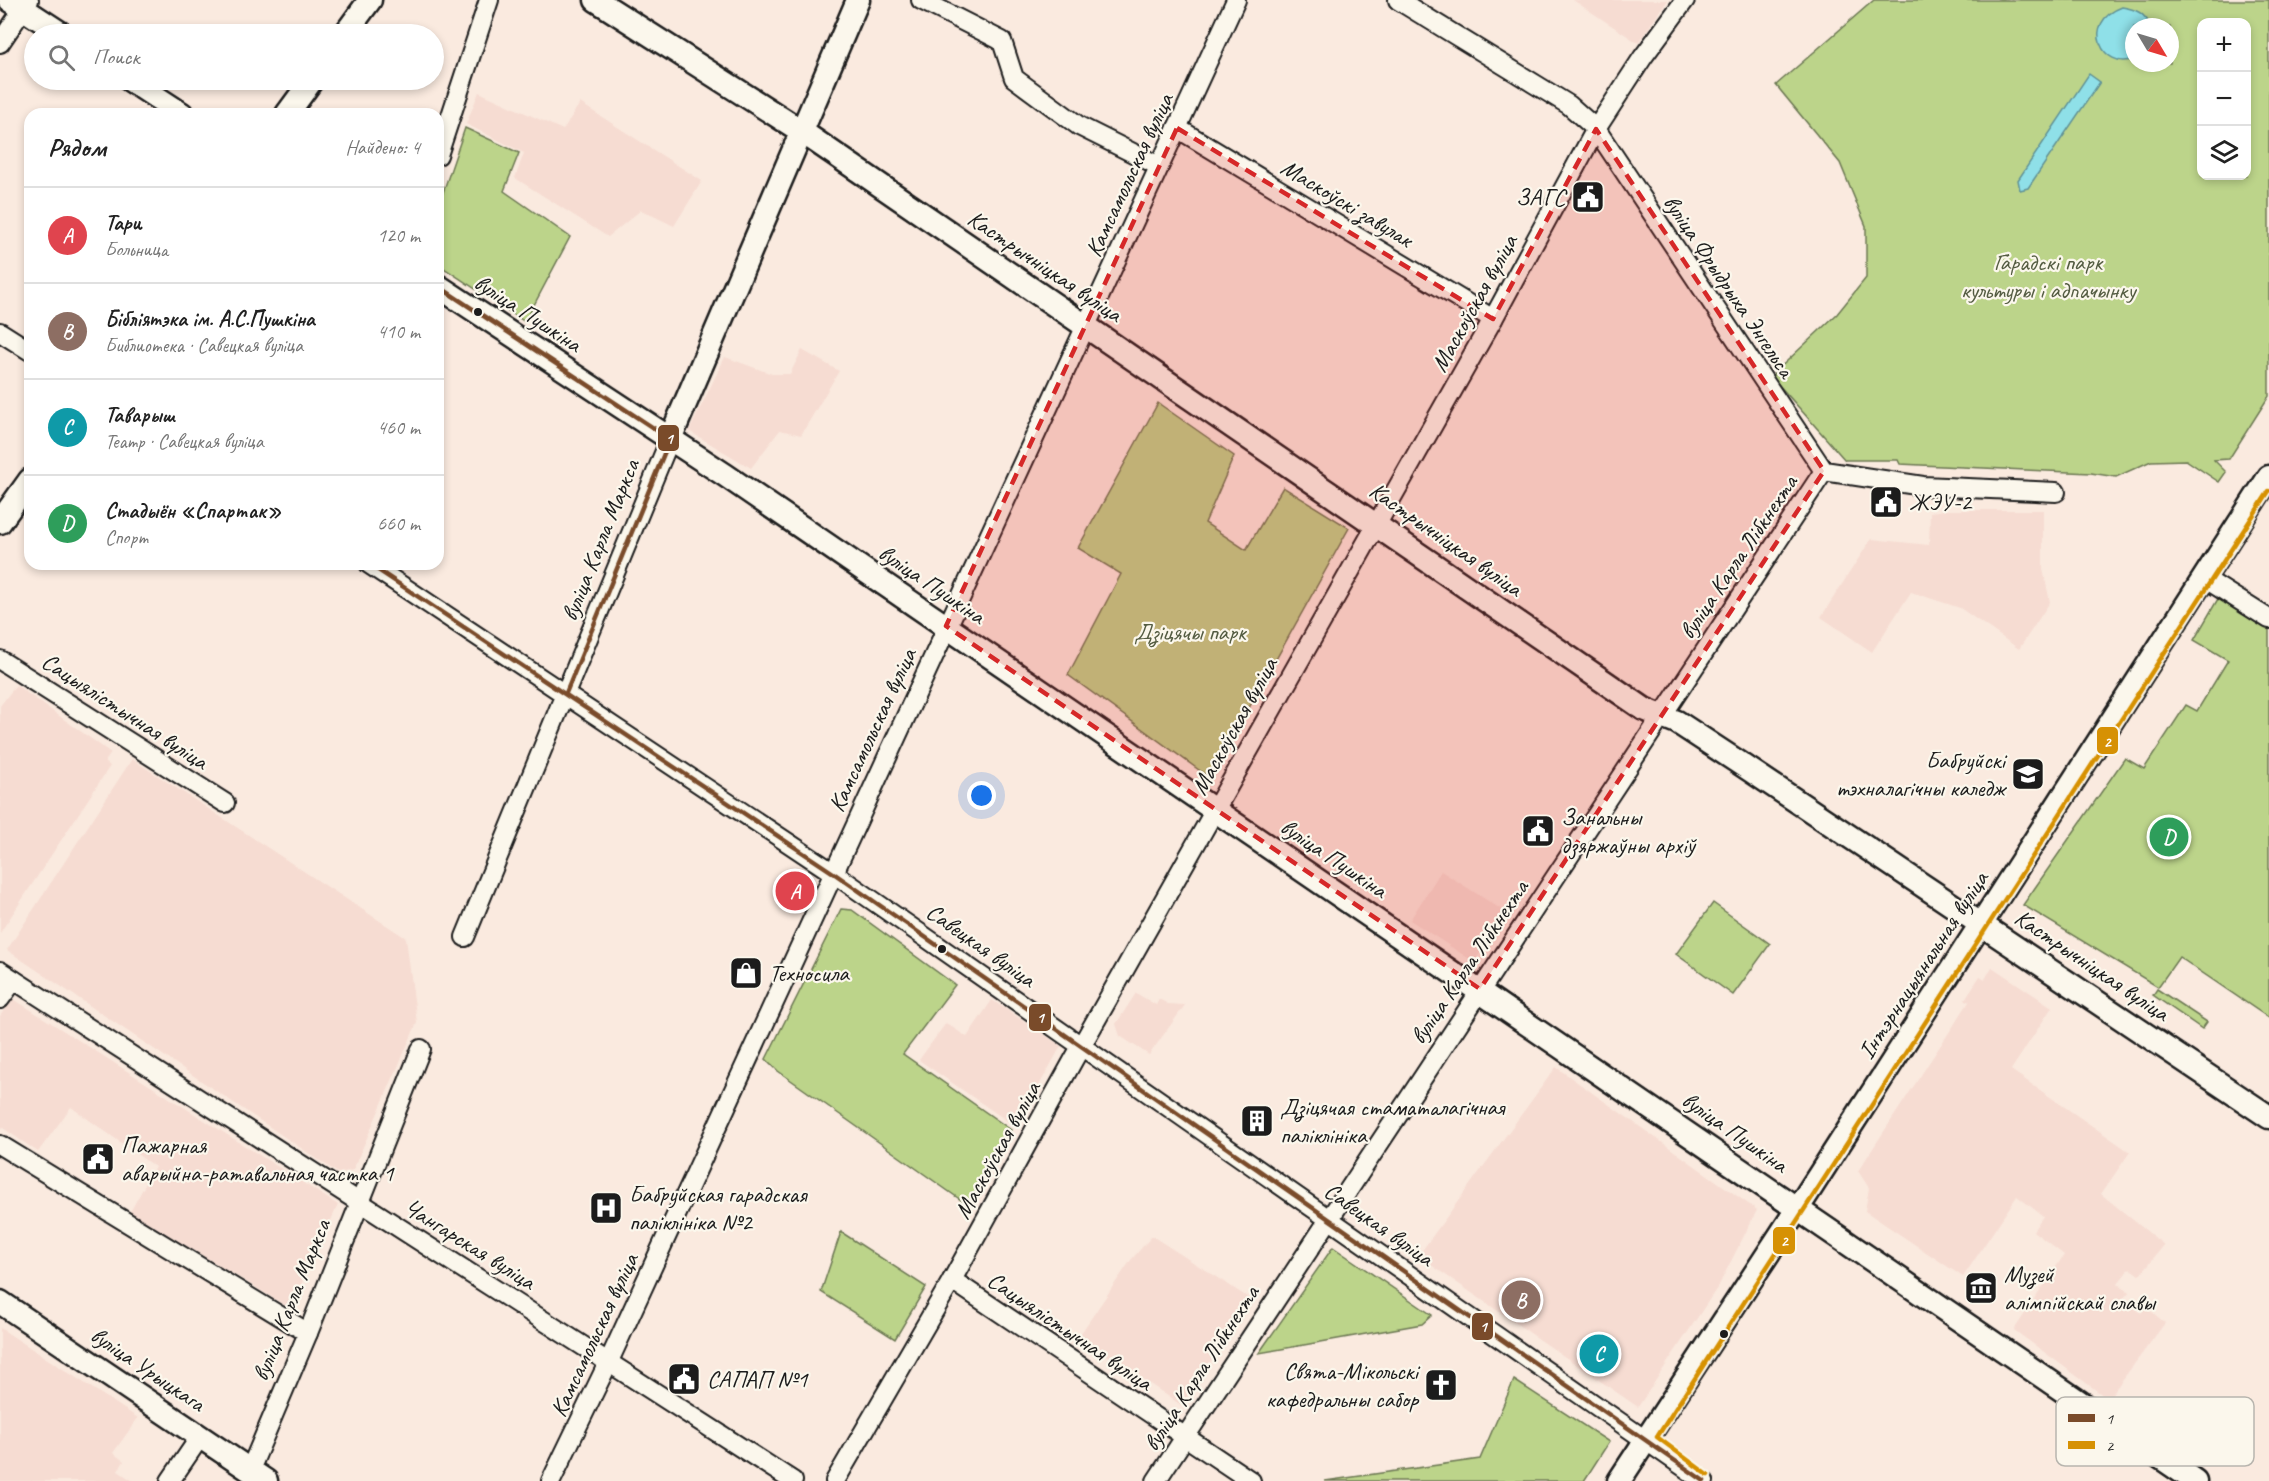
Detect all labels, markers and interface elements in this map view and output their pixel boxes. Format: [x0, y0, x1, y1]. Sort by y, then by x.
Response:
north arrow [2125, 18, 2179, 72]
map controls [2197, 18, 2251, 180]
button: + [2197, 18, 2251, 72]
search box [24, 24, 444, 90]
icon: search [45, 41, 78, 74]
text: Поиск [93, 43, 139, 71]
button: − [2197, 72, 2251, 126]
street label: Камсамольская вуліца [1078, 87, 1181, 261]
button: layers [2197, 126, 2251, 180]
text: Рядом [48, 131, 106, 164]
text: Найдено: 4 [345, 135, 420, 160]
street label: Маскоўскі завулак [1275, 152, 1420, 256]
public building icon: ЗАГС [1570, 179, 1606, 215]
place label: ЗАГС [1516, 182, 1567, 212]
street label: вуліца Фрыдрыха Энгельса [1657, 189, 1803, 385]
street label: Кастрычніцкая вуліца [962, 203, 1129, 330]
text: Тари [105, 209, 142, 237]
text: A [62, 223, 73, 248]
text: 120 m [377, 223, 420, 248]
street label: Маскоўская вуліца [1424, 228, 1525, 377]
text: Больница [105, 237, 168, 262]
park label: Гарадскі парк культуры і адпачынку [1961, 247, 2137, 305]
street label: вуліца Пушкіна [469, 267, 589, 360]
text: Бібліятэка ім. А.С.Пушкіна [105, 305, 315, 333]
unlabelled marker [472, 306, 484, 318]
text: B [62, 319, 73, 344]
text: 410 m [377, 319, 420, 344]
text: Библиотека · Савецкая вуліца [105, 333, 303, 358]
text: Таварыш [105, 401, 175, 429]
text: C [63, 415, 72, 440]
text: 460 m [377, 415, 420, 440]
line badge: 1 [657, 424, 680, 452]
text: Театр · Савецкая вуліца [105, 429, 263, 454]
text: 1 [665, 429, 674, 449]
street label: вуліца Карла Маркса [554, 454, 647, 625]
street label: вуліца Карла Лібкнехта [1672, 468, 1805, 645]
street label: Кастрычніцкая вуліца [1364, 475, 1530, 604]
public building icon: ЖЭУ-2 [1868, 484, 1904, 520]
place label: ЖЭУ-2 [1909, 487, 1973, 517]
text: Стадыён «Спартак» [105, 497, 281, 525]
text: D [62, 511, 73, 536]
text: 660 m [377, 511, 420, 536]
text: Спорт [105, 525, 148, 550]
street label: вуліца Пушкіна [873, 537, 992, 631]
park label: Дзіцячы парк [1134, 617, 1248, 648]
street label: Камсамольская вуліца [821, 642, 924, 816]
street label: Сацыялістычная вуліца [36, 646, 215, 777]
street label: Маскоўская вуліца [1184, 651, 1285, 800]
line badge: 2 [2096, 726, 2119, 755]
text: 2 [2103, 732, 2112, 752]
place label: Бабруйскі тэхналагічны каледж [1836, 745, 2007, 803]
school or university icon: Бабруйскі тэхналагічны каледж [2010, 756, 2046, 792]
your location [967, 781, 996, 810]
place label: Занальны дзяржаўны архіў [1561, 802, 1697, 860]
street label: вуліца Пушкіна [1275, 811, 1394, 905]
public building icon: Занальны дзяржаўны архіў [1520, 813, 1556, 849]
pin: D [2150, 814, 2188, 860]
street label: Інтэрнацыянальная вуліца [1851, 864, 1996, 1065]
pin: A [776, 868, 814, 914]
street label: вуліца Карла Лібкнехта [1403, 873, 1536, 1050]
street label: Савецкая вуліца [920, 896, 1043, 995]
street label: Кастрычніцкая вуліца [2009, 902, 2176, 1029]
unlabelled marker [936, 943, 948, 955]
shop icon: Техносила [728, 955, 764, 991]
place label: Техносила [769, 958, 850, 988]
line badge: 1 [1028, 1003, 1052, 1032]
text: 1 [1036, 1008, 1045, 1028]
street label: Маскоўская вуліца [947, 1075, 1048, 1224]
street label: вуліца Пушкіна [1676, 1085, 1795, 1180]
place label: Дзіцячая стаматалагічная паліклініка [1280, 1092, 1506, 1150]
building icon: Дзіцячая стаматалагічная паліклініка [1239, 1103, 1275, 1139]
place label: Пажарная аварыйна-ратавальная частка 1 [121, 1130, 395, 1188]
public building icon: Пажарная аварыйна-ратавальная частка 1 [80, 1141, 116, 1177]
street label: Савецкая вуліца [1318, 1175, 1441, 1274]
place label: Бабруйская гарадская паліклініка №2 [629, 1179, 808, 1237]
hospital icon: Бабруйская гарадская паліклініка №2 [588, 1190, 624, 1226]
street label: Чангарская вуліца [399, 1192, 542, 1297]
street label: вуліца Карла Маркса [245, 1214, 338, 1385]
line badge: 2 [1772, 1226, 1796, 1255]
text: 2 [1780, 1231, 1789, 1251]
street label: Камсамольская вуліца [543, 1247, 646, 1421]
place label: Музей алімпійскай славы [2004, 1259, 2157, 1317]
street label: Сацыялістычная вуліца [982, 1265, 1159, 1398]
museum icon: Музей алімпійскай славы [1963, 1270, 1999, 1306]
street label: вуліца Карла Лібкнехта [1136, 1278, 1266, 1456]
pin: B [1502, 1278, 1540, 1322]
line badge: 1 [1471, 1312, 1494, 1341]
text: 1 [1479, 1317, 1488, 1337]
street label: вуліца Урыцкага [85, 1320, 212, 1419]
unlabelled marker [1718, 1328, 1730, 1340]
pin: C [1580, 1332, 1618, 1376]
place label: Свята-Мікольскі кафедральны сабор [1266, 1356, 1421, 1414]
public building icon: САПАП №1 [666, 1361, 702, 1397]
place label: САПАП №1 [707, 1364, 809, 1394]
church icon: Свята-Мікольскі кафедральны сабор [1423, 1367, 1459, 1403]
legend [2056, 1397, 2254, 1466]
text: 1 [2106, 1409, 2114, 1429]
text: 2 [2106, 1436, 2115, 1456]

